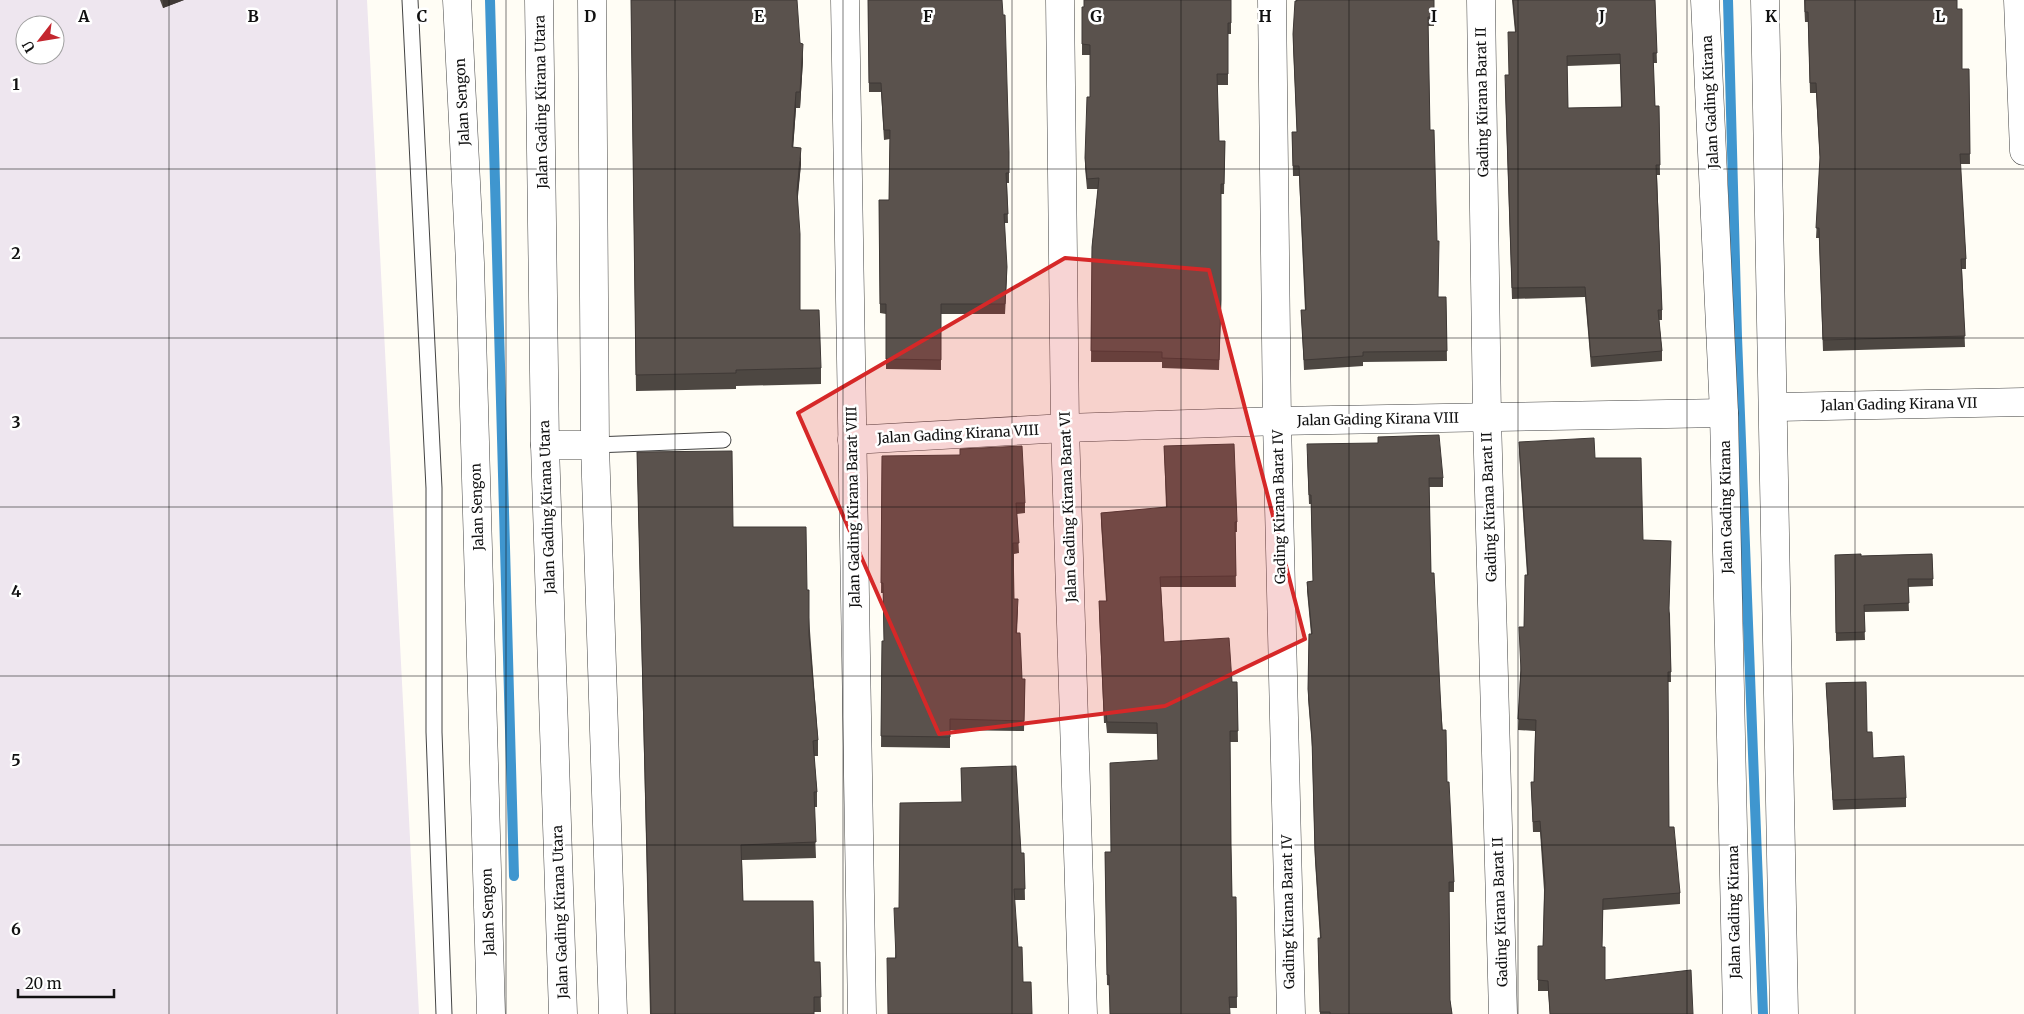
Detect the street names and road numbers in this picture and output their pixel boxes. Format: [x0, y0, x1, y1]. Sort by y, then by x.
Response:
street label: Jalan Gading Kirana Utara [530, 14, 552, 190]
street label: Gading Kirana Barat II [1472, 27, 1492, 177]
street label: Jalan Gading Kirana [1697, 34, 1723, 170]
street label: Jalan Sengon [451, 58, 473, 147]
street label: Jalan Gading Kirana VII [1819, 394, 1978, 414]
street label: Jalan Gading Kirana Barat VIII [842, 406, 864, 609]
street label: Jalan Gading Kirana VIII [1296, 409, 1459, 429]
street label: Jalan Gading Kirana Barat VI [1056, 411, 1080, 604]
street label: Jalan Gading Kirana Utara [535, 419, 559, 595]
street label: Jalan Gading Kirana VIII [876, 421, 1039, 447]
street label: Gading Kirana Barat IV [1269, 429, 1289, 584]
street label: Gading Kirana Barat II [1477, 432, 1501, 582]
street label: Jalan Gading Kirana [1716, 440, 1736, 575]
street label: Jalan Sengon [466, 463, 488, 552]
street label: Jalan Gading Kirana Utara [548, 824, 572, 1000]
street label: Gading Kirana Barat IV [1278, 834, 1298, 989]
street label: Gading Kirana Barat II [1488, 837, 1512, 987]
street label: Jalan Gading Kirana [1724, 845, 1744, 980]
street label: Jalan Sengon [477, 868, 499, 957]

